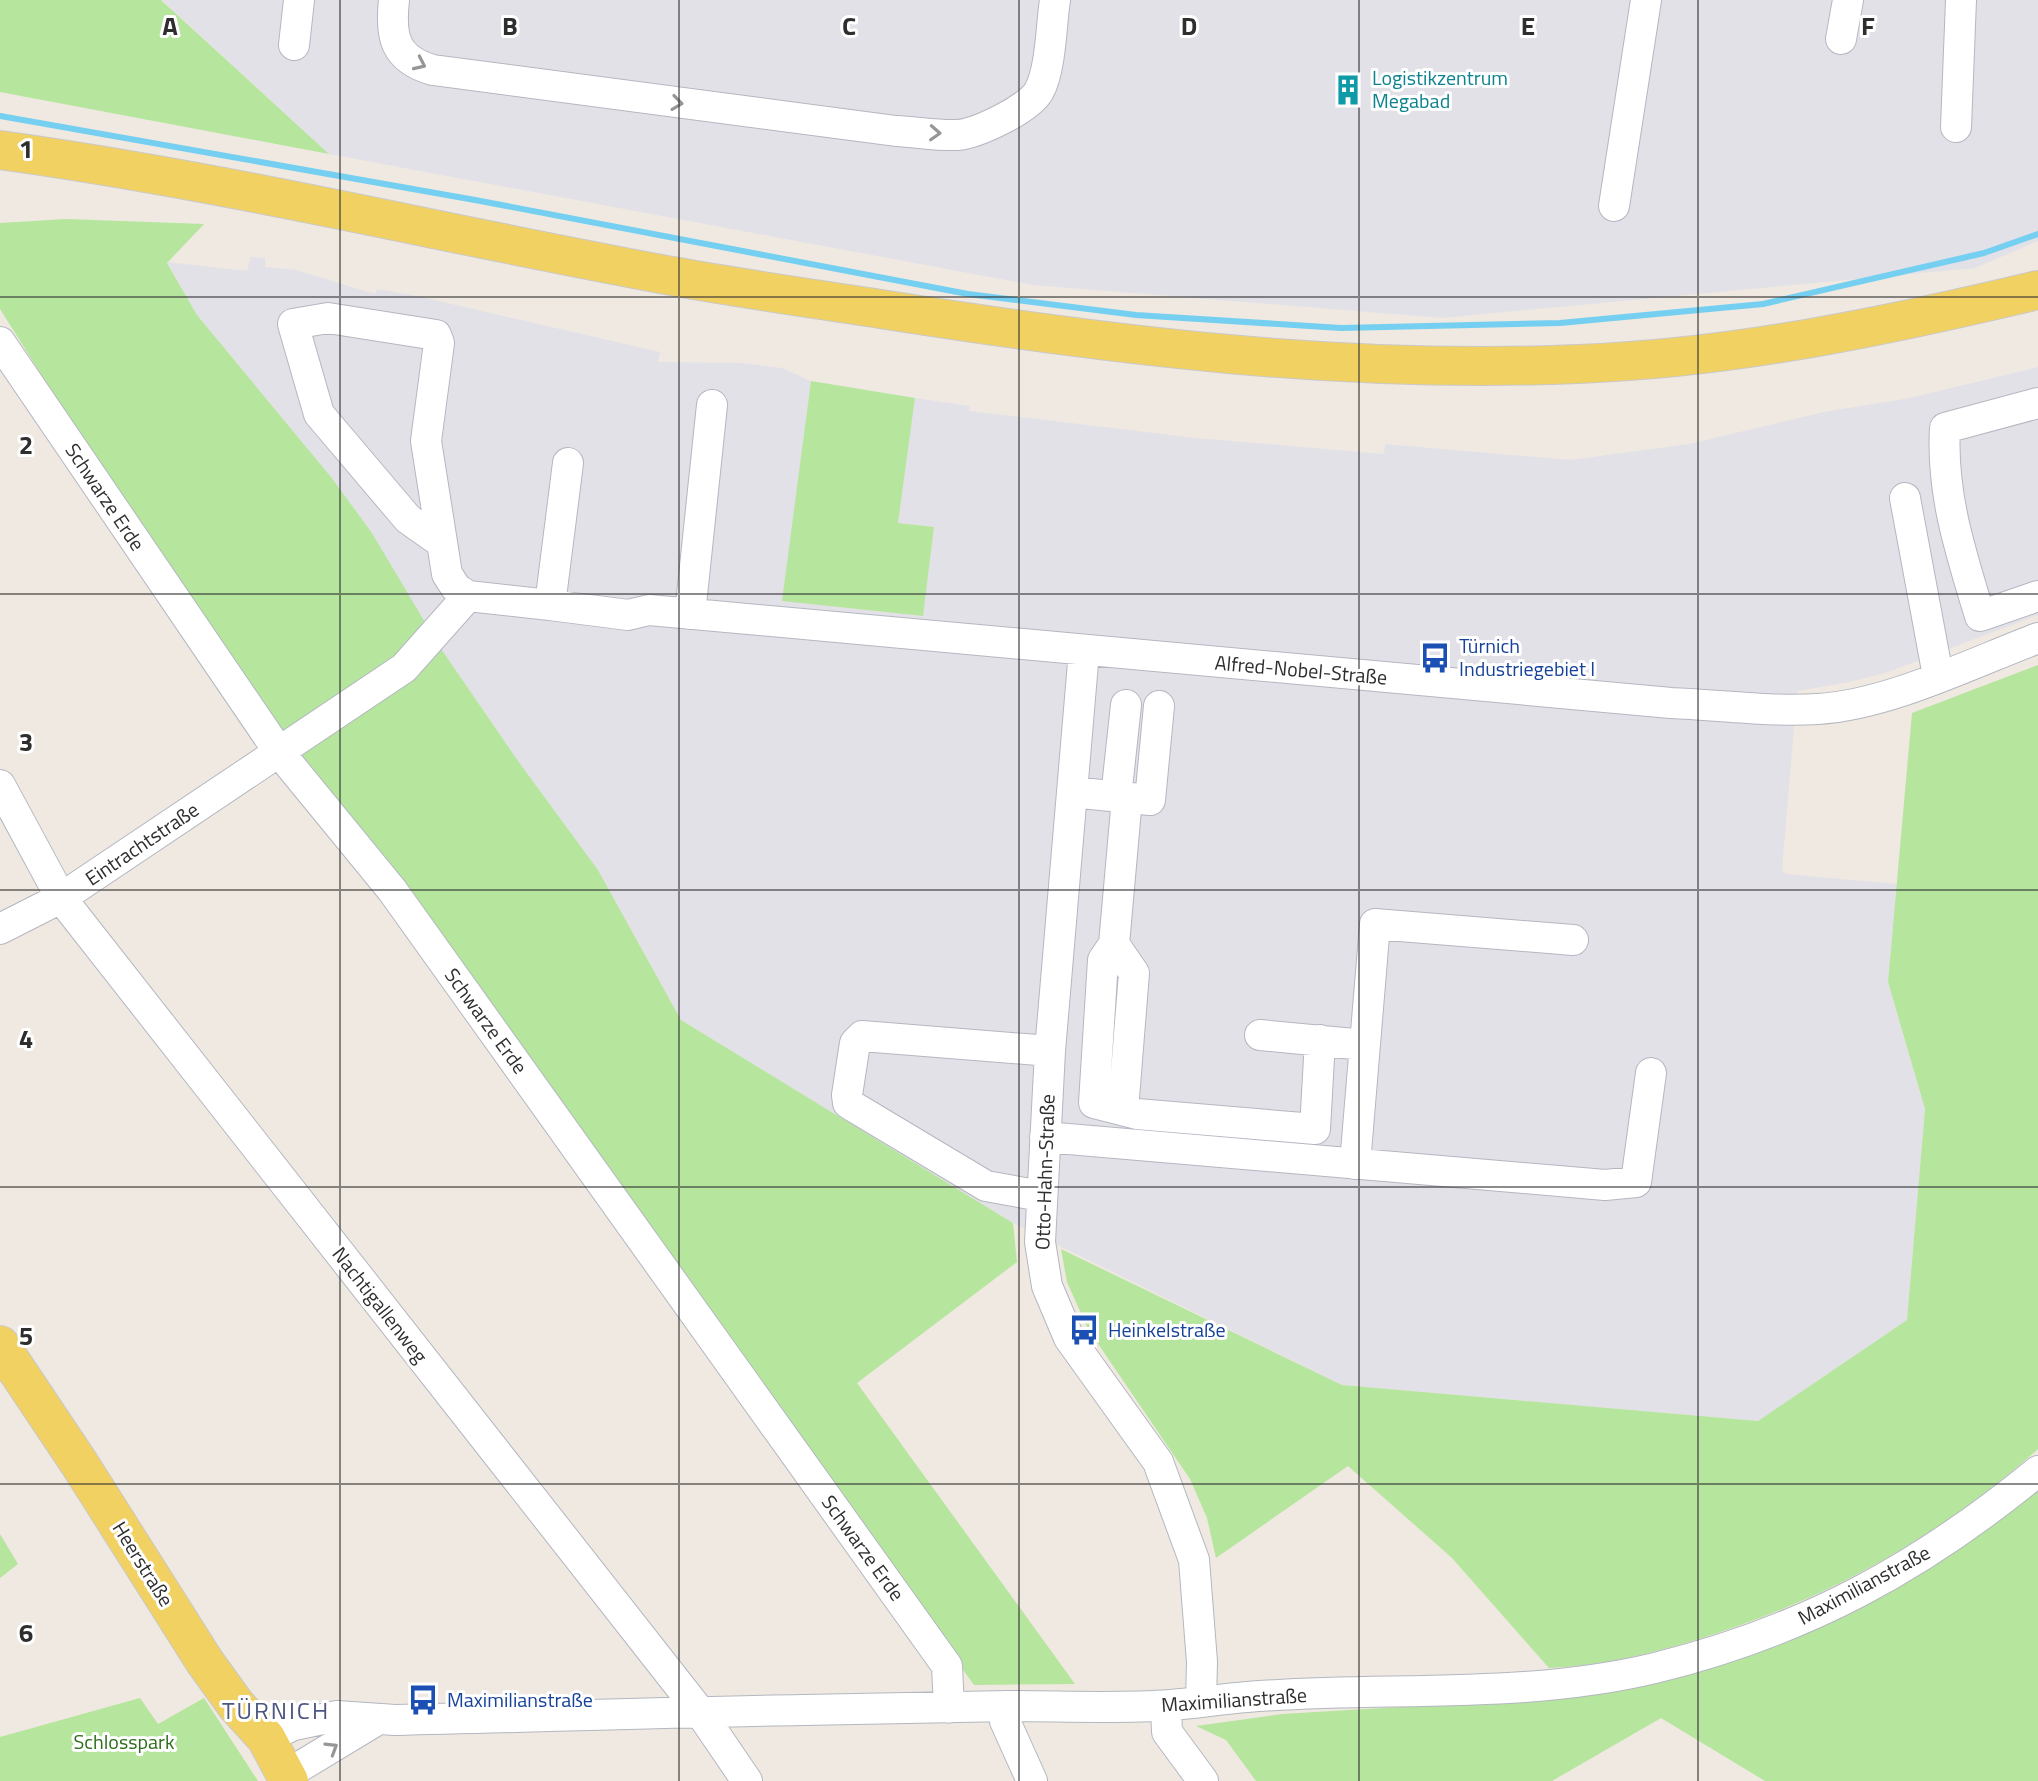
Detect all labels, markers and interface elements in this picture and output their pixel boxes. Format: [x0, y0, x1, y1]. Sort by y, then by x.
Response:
text: A [162, 6, 178, 45]
text: B [502, 6, 518, 45]
text: C [842, 6, 856, 45]
text: D [1181, 6, 1197, 45]
text: E [1521, 6, 1535, 45]
text: F [1861, 6, 1875, 45]
one-way arrow [412, 55, 427, 71]
place label: Logistikzentrum Megabad [1372, 62, 1508, 116]
building icon: Logistikzentrum Megabad [1331, 73, 1365, 107]
one-way arrow [670, 94, 683, 111]
one-way arrow [929, 125, 942, 142]
text: 1 [19, 129, 33, 168]
text: 2 [19, 425, 33, 464]
street label: Schwarze Erde [58, 437, 153, 557]
place label: Türnich Industriegebiet I [1459, 630, 1595, 684]
bus stop icon: Türnich Industriegebiet I [1418, 641, 1452, 675]
street label: Alfred-Nobel-Straße [1214, 647, 1389, 692]
text: 3 [19, 722, 33, 761]
street label: Eintrachtstraße [79, 794, 205, 893]
street label: Schwarze Erde [437, 961, 535, 1080]
text: 4 [19, 1019, 33, 1058]
street label: Otto-Hahn-Straße [1026, 1093, 1063, 1250]
street label: Nachtigallenweg [325, 1240, 436, 1369]
bus stop icon: Heinkelstraße [1067, 1313, 1101, 1347]
place label: Heinkelstraße [1108, 1314, 1226, 1345]
text: 5 [19, 1316, 33, 1355]
street label: Schwarze Erde [814, 1488, 912, 1607]
street label: Heerstraße [105, 1515, 182, 1612]
street label: Maximilianstraße [1792, 1537, 1935, 1633]
text: 6 [19, 1613, 33, 1652]
street label: Maximilianstraße [1160, 1679, 1308, 1720]
bus stop icon: Maximilianstraße [406, 1683, 440, 1717]
place label: Maximilianstraße [447, 1684, 593, 1715]
district label: TÜRNICH [222, 1692, 330, 1728]
park label: Schlosspark [73, 1726, 175, 1757]
one-way arrow [323, 1742, 338, 1757]

